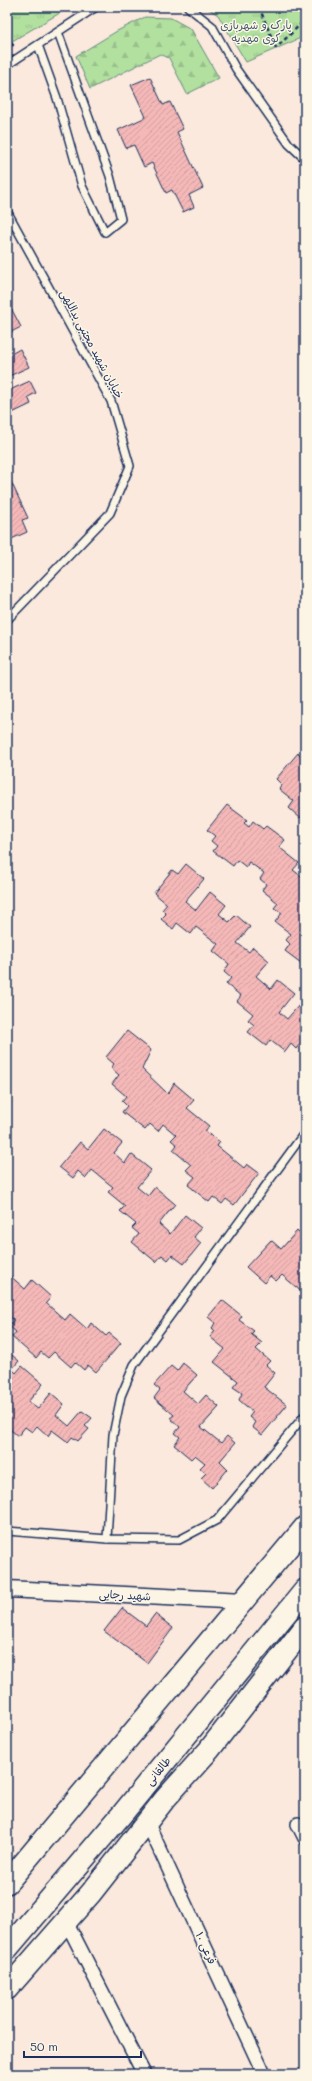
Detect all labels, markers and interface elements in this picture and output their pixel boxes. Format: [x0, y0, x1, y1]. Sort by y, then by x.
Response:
park label: پارک و شهربازی کوی مهدیه [220, 17, 292, 46]
street label: خیابان شهید مجتبی یداللهی [56, 287, 128, 401]
street label: شهید رجایی [99, 1586, 151, 1604]
street label: طالقانی [141, 1753, 175, 1789]
street label: فرعی ۱۰ [192, 1929, 220, 1967]
scale bar [24, 2033, 141, 2059]
text: 50 m [30, 2038, 58, 2054]

